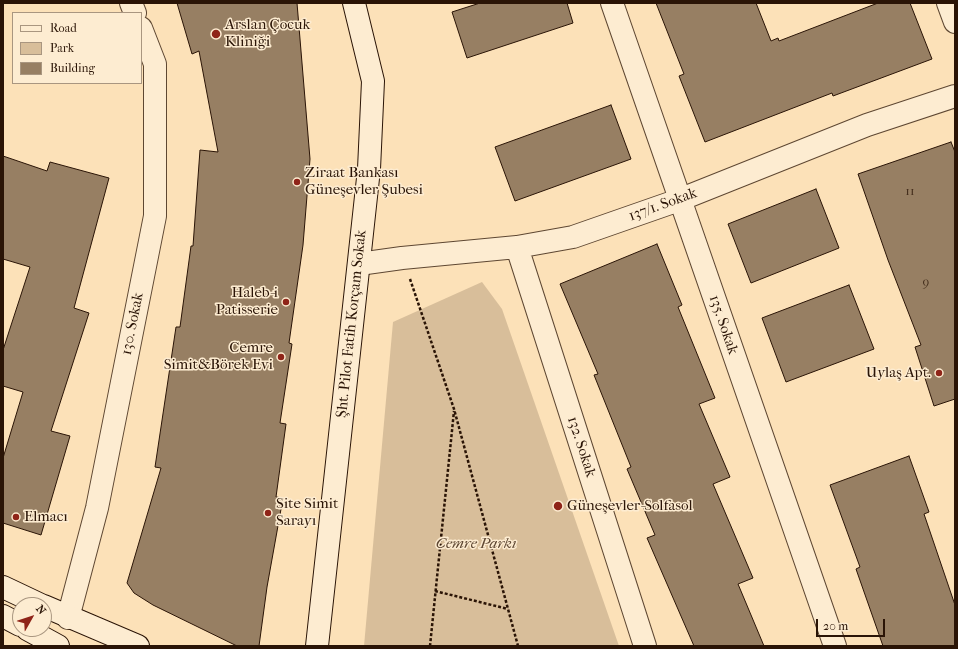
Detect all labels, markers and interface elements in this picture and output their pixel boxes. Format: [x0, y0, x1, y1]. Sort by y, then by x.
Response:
legend [12, 12, 142, 84]
place label: Arslan Çocuk Kliniği [225, 16, 310, 51]
text: Road [50, 21, 77, 35]
marker: Arslan Çocuk Kliniği [210, 28, 222, 40]
text: Park [50, 41, 74, 55]
text: Building [50, 61, 95, 75]
place label: Ziraat Bankası Güneşevler Şubesi [305, 164, 423, 199]
marker: Ziraat Bankası Güneşevler Şubesi [292, 177, 302, 187]
street label: 137/1. Sokak [626, 184, 700, 226]
house number: 11 [905, 184, 915, 200]
street label: Şht. Pilot Fatih Korçam Sokak [333, 229, 371, 419]
house number: 9 [923, 275, 929, 291]
place label: Haleb-i Patisserie [216, 284, 278, 319]
street label: 130. Sokak [118, 291, 148, 357]
street label: 135. Sokak [704, 293, 742, 357]
marker: Haleb-i Patisserie [281, 297, 291, 307]
place label: Cemre Simit&Börek Evi [164, 339, 273, 374]
marker: Cemre Simit&Börek Evi [276, 352, 286, 362]
place label: Uylaş Apt. [866, 364, 931, 382]
marker: Uylaş Apt. [934, 368, 944, 378]
street label: 132. Sokak [563, 414, 599, 480]
place label: Site Simit Sarayı [276, 495, 338, 530]
place label: Güneşevler-Solfasol [567, 497, 693, 515]
marker: Güneşevler-Solfasol [552, 500, 564, 512]
place label: Elmacı [24, 508, 68, 526]
marker: Site Simit Sarayı [263, 508, 273, 518]
marker: Elmacı [11, 512, 21, 522]
park label: Cemre Parkı [436, 535, 516, 553]
north arrow [12, 597, 52, 637]
text: N [33, 602, 49, 617]
scale bar [818, 611, 887, 637]
text: 20 m [823, 619, 848, 633]

